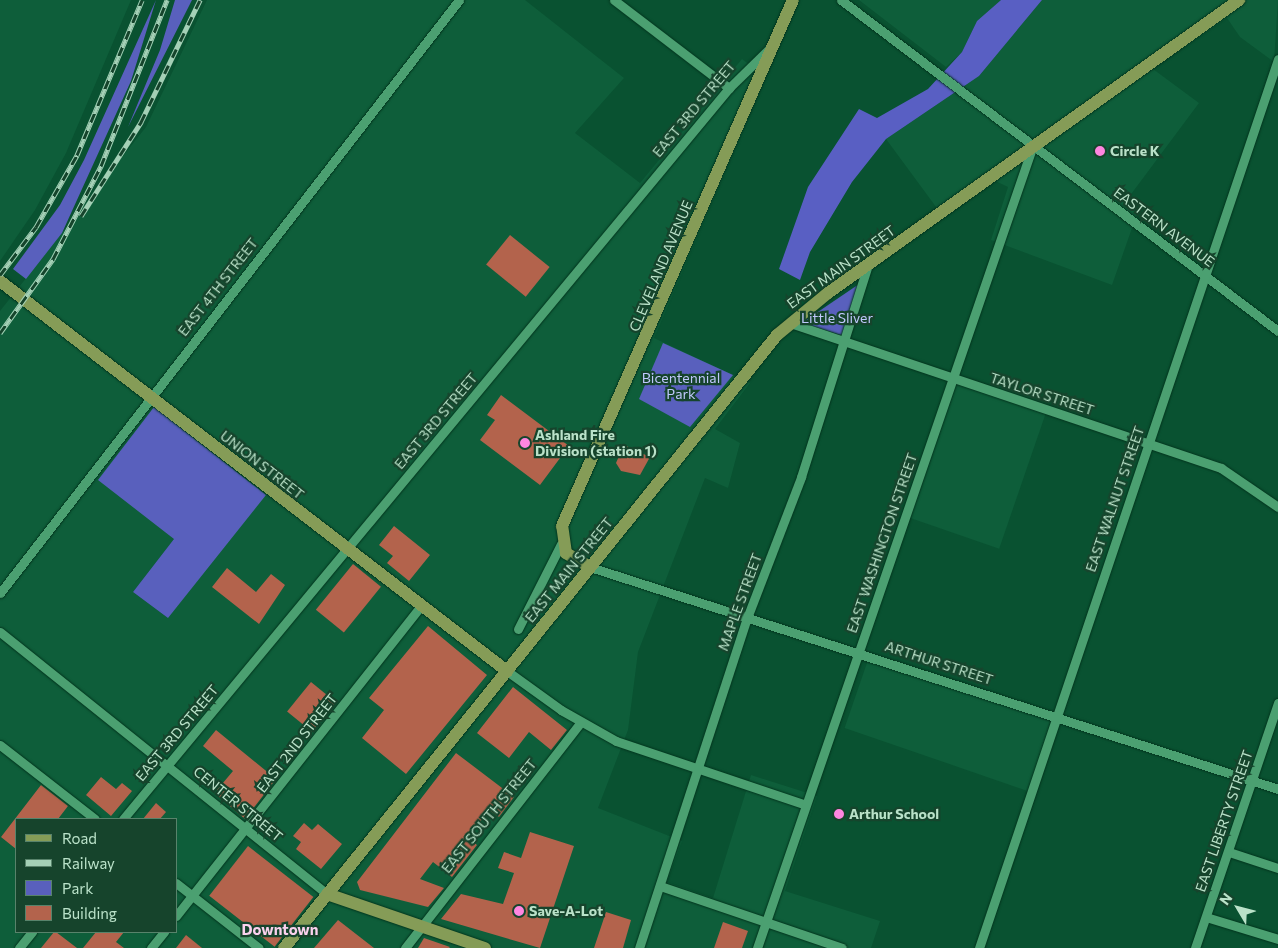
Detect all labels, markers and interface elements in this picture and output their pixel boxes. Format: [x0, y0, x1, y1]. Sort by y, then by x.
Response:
street label: EAST 3RD STREET [649, 58, 739, 160]
place label: Circle K [1110, 143, 1159, 159]
marker: Circle K [1094, 145, 1106, 157]
street label: EASTERN AVENUE [1110, 184, 1218, 270]
street label: CLEVELAND AVENUE [626, 198, 696, 334]
street label: EAST MAIN STREET [784, 222, 898, 312]
street label: EAST 4TH STREET [175, 235, 261, 339]
park label: Little Sliver [801, 310, 873, 326]
street label: TAYLOR STREET [988, 369, 1096, 419]
street label: EAST 3RD STREET [391, 370, 481, 472]
park label: Bicentennial Park [642, 370, 720, 402]
street label: EAST WALNUT STREET [1082, 424, 1148, 574]
street label: UNION STREET [217, 427, 307, 503]
place label: Ashland Fire Division (station 1) [535, 427, 657, 460]
marker: Ashland Fire Division (station 1) [519, 437, 531, 449]
street label: EAST WASHINGTON STREET [843, 451, 921, 635]
street label: EAST MAIN STREET [522, 514, 616, 626]
street label: MAPLE STREET [715, 551, 765, 653]
street label: ARTHUR STREET [883, 638, 995, 688]
street label: EAST 3RD STREET [132, 682, 222, 784]
street label: EAST 2ND STREET [253, 690, 341, 796]
street label: EAST LIBERTY STREET [1192, 748, 1256, 894]
street label: EAST SOUTH STREET [438, 756, 540, 876]
street label: CENTER STREET [190, 763, 286, 845]
place label: Arthur School [849, 806, 939, 822]
marker: Arthur School [833, 808, 845, 820]
legend [15, 818, 178, 933]
text: Road [62, 829, 97, 847]
text: Railway [62, 854, 115, 872]
text: Park [62, 879, 93, 897]
north arrow [1213, 883, 1263, 933]
text: N [1216, 889, 1236, 908]
place label: Save-A-Lot [529, 903, 603, 919]
text: Building [62, 904, 117, 922]
marker: Save-A-Lot [513, 905, 525, 917]
district label: Downtown [242, 921, 318, 939]

